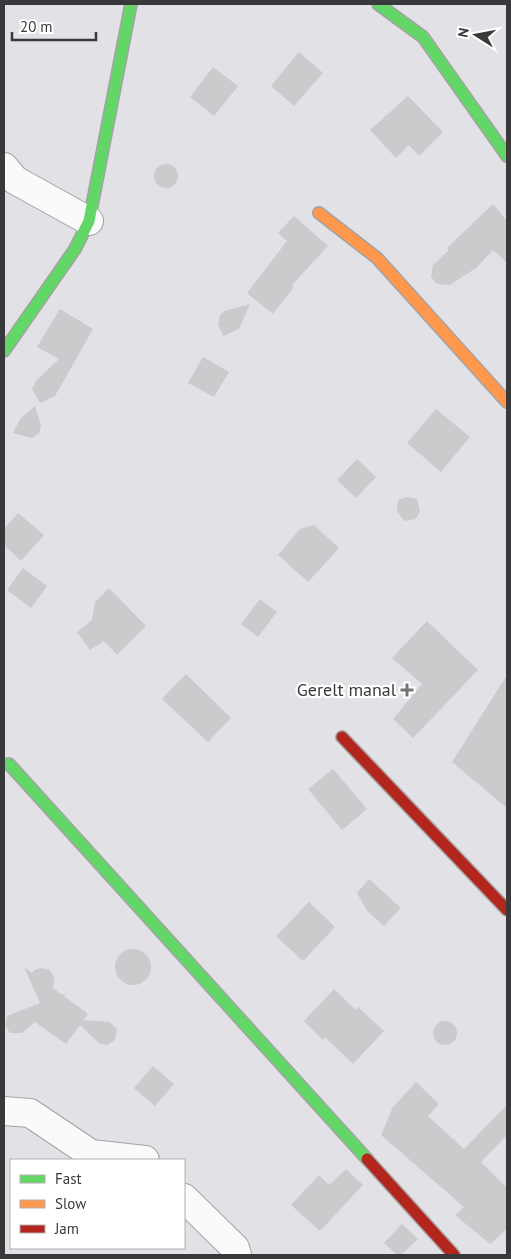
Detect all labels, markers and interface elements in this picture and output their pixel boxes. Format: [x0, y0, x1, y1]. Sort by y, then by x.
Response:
scale bar [12, 10, 96, 42]
north arrow [451, 10, 501, 60]
text: 20 m [20, 17, 53, 36]
text: N [454, 26, 473, 39]
place label: Gerelt manal [297, 678, 397, 701]
marker: Gerelt manal [400, 683, 414, 697]
legend [10, 1159, 185, 1249]
text: Fast [55, 1169, 82, 1188]
text: Slow [55, 1194, 86, 1213]
text: Jam [54, 1219, 79, 1238]

